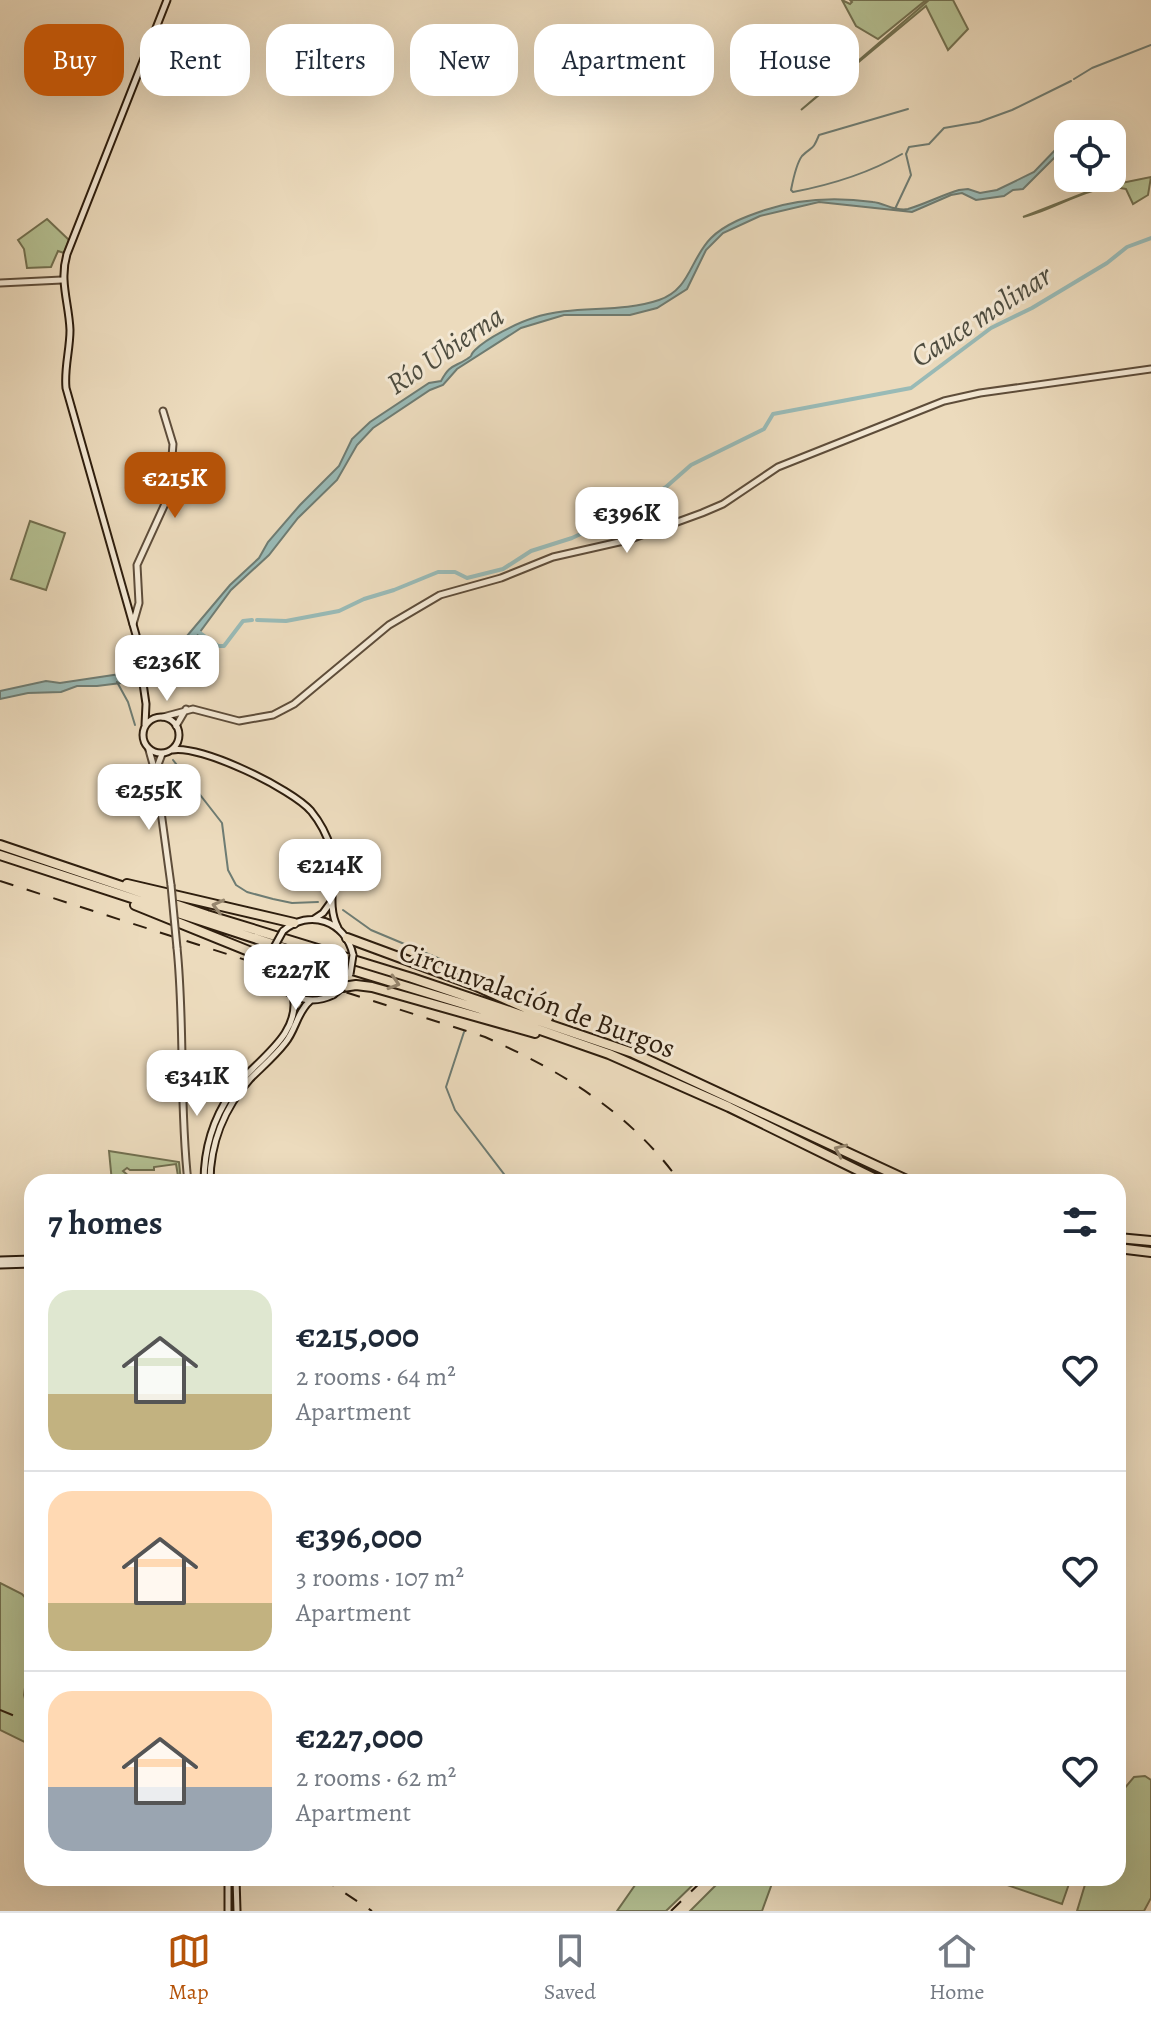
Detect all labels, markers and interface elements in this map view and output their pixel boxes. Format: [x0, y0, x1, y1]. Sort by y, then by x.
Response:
chip: Buy [24, 24, 124, 96]
chip: Rent [140, 24, 250, 96]
chip: Filters [266, 24, 394, 96]
chip: New [410, 24, 518, 96]
chip: Apartment [534, 24, 714, 96]
chip: House [730, 24, 859, 96]
map controls [1054, 120, 1126, 192]
button: locate [1054, 120, 1126, 192]
water label: Cauce molinar [903, 255, 1061, 376]
water label: Río Ubierna [378, 296, 512, 404]
pin: €215K [119, 452, 231, 520]
text: €215K [143, 460, 207, 495]
pin: €396K [571, 487, 683, 555]
text: €396K [593, 495, 661, 530]
pin: €236K [111, 635, 223, 703]
text: €236K [133, 643, 201, 678]
pin: €255K [93, 764, 205, 832]
text: €255K [116, 772, 182, 807]
pin: €214K [274, 839, 386, 907]
text: €214K [297, 847, 363, 882]
one-way arrow [211, 898, 225, 915]
street label: Circunvalación de Burgos [393, 932, 681, 1068]
pin: €227K [240, 944, 352, 1012]
text: €227K [262, 952, 330, 987]
one-way arrow [386, 974, 400, 990]
pin: €341K [141, 1050, 253, 1118]
text: €341K [165, 1058, 229, 1093]
one-way arrow [834, 1144, 848, 1160]
text: 7 homes [48, 1199, 163, 1246]
icon: filters [1058, 1200, 1102, 1244]
text: €215,000 [296, 1312, 419, 1359]
icon: home [112, 1322, 208, 1418]
icon: heart [1058, 1348, 1102, 1392]
text: 2 rooms · 64 m² [296, 1359, 456, 1394]
text: Apartment [296, 1394, 411, 1429]
text: €396,000 [296, 1513, 422, 1560]
icon: home [112, 1523, 208, 1619]
icon: heart [1058, 1549, 1102, 1593]
text: 3 rooms · 107 m² [296, 1560, 464, 1595]
text: Apartment [296, 1595, 411, 1630]
text: €227,000 [296, 1713, 423, 1760]
icon: home [112, 1723, 208, 1819]
icon: heart [1058, 1749, 1102, 1793]
text: 2 rooms · 62 m² [296, 1760, 456, 1795]
text: Apartment [296, 1795, 411, 1830]
tab: Map [167, 1929, 211, 2007]
tab: Saved [544, 1929, 596, 2007]
tab: Home [929, 1929, 984, 2007]

